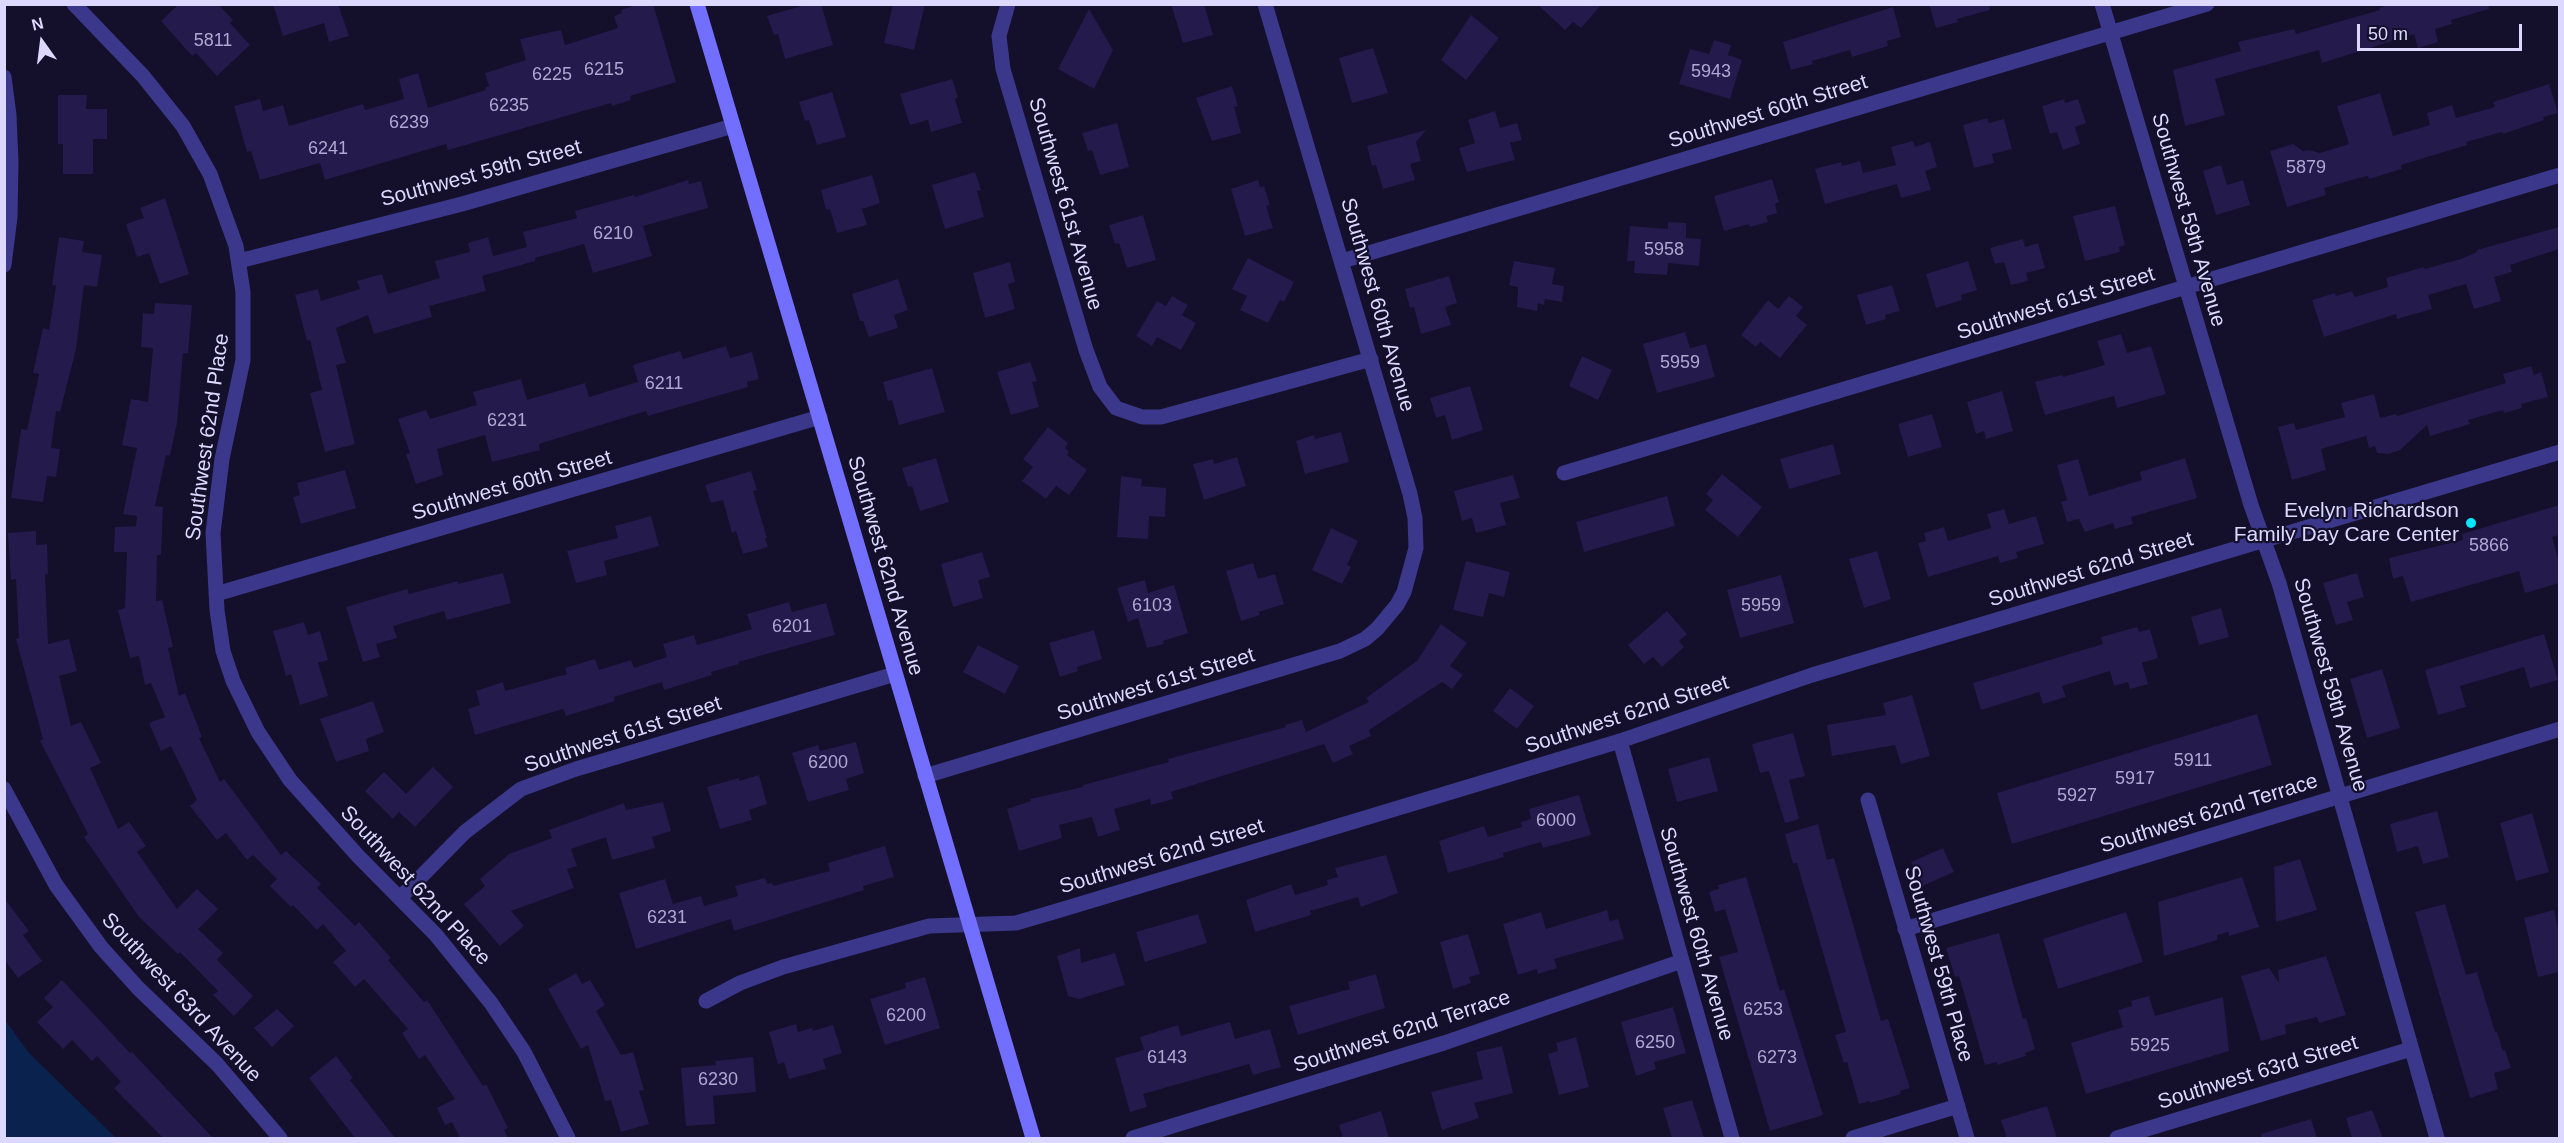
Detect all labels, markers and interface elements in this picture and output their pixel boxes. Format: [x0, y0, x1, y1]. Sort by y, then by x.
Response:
north arrow [12, 12, 72, 72]
scale bar [2360, 12, 2525, 50]
text: N [30, 14, 45, 34]
text: 50 m [2368, 24, 2408, 44]
house number: 5811 [194, 30, 232, 52]
house number: 6215 [584, 59, 624, 81]
house number: 5943 [1691, 61, 1731, 83]
house number: 6225 [532, 64, 572, 86]
street label: Southwest 60th Street [1666, 70, 1870, 154]
house number: 6235 [489, 95, 529, 117]
street label: Southwest 61st Avenue [1023, 95, 1107, 313]
street label: Southwest 59th Avenue [2145, 110, 2231, 330]
house number: 6239 [389, 112, 429, 134]
street label: Southwest 59th Street [378, 135, 584, 213]
house number: 6241 [308, 138, 348, 160]
house number: 5879 [2286, 157, 2326, 179]
street label: Southwest 60th Avenue [1334, 195, 1420, 415]
house number: 6210 [593, 223, 633, 245]
house number: 5958 [1644, 239, 1684, 261]
street label: Southwest 61st Street [1954, 262, 2158, 346]
street label: Southwest 62nd Place [181, 332, 235, 542]
house number: 5959 [1660, 352, 1700, 374]
house number: 6211 [645, 373, 683, 395]
house number: 6231 [487, 410, 527, 432]
street label: Southwest 60th Street [409, 445, 615, 527]
street label: Southwest 62nd Avenue [842, 453, 928, 679]
place label: Evelyn Richardson Family Day Care Center [2234, 498, 2459, 548]
marker: Evelyn Richardson Family Day Care Center [2464, 516, 2478, 530]
street label: Southwest 62nd Street [1986, 527, 2196, 613]
house number: 5866 [2469, 535, 2509, 557]
street label: Southwest 59th Avenue [2287, 575, 2373, 795]
house number: 6103 [1132, 595, 1172, 617]
house number: 5959 [1741, 595, 1781, 617]
house number: 6201 [772, 616, 812, 638]
street label: Southwest 61st Street [1054, 643, 1258, 727]
street label: Southwest 62nd Street [1522, 670, 1732, 760]
street label: Southwest 61st Street [521, 691, 725, 779]
house number: 5911 [2174, 750, 2212, 772]
house number: 6200 [808, 752, 848, 774]
house number: 5917 [2115, 768, 2155, 790]
street label: Southwest 62nd Terrace [2097, 769, 2321, 859]
house number: 5927 [2057, 785, 2097, 807]
street label: Southwest 62nd Place [335, 801, 495, 971]
house number: 6000 [1536, 810, 1576, 832]
street label: Southwest 62nd Street [1057, 814, 1267, 900]
street label: Southwest 60th Avenue [1653, 824, 1739, 1044]
street label: Southwest 59th Place [1898, 863, 1978, 1065]
house number: 6231 [647, 907, 687, 929]
street label: Southwest 63rd Avenue [96, 908, 266, 1088]
street label: Southwest 62nd Terrace [1290, 985, 1514, 1079]
house number: 6253 [1743, 999, 1783, 1021]
house number: 6200 [886, 1005, 926, 1027]
street label: Southwest 63rd Street [2155, 1031, 2361, 1115]
house number: 6250 [1635, 1032, 1675, 1054]
house number: 5925 [2130, 1035, 2170, 1057]
house number: 6143 [1147, 1047, 1187, 1069]
house number: 6273 [1757, 1047, 1797, 1069]
house number: 6230 [698, 1069, 738, 1091]

